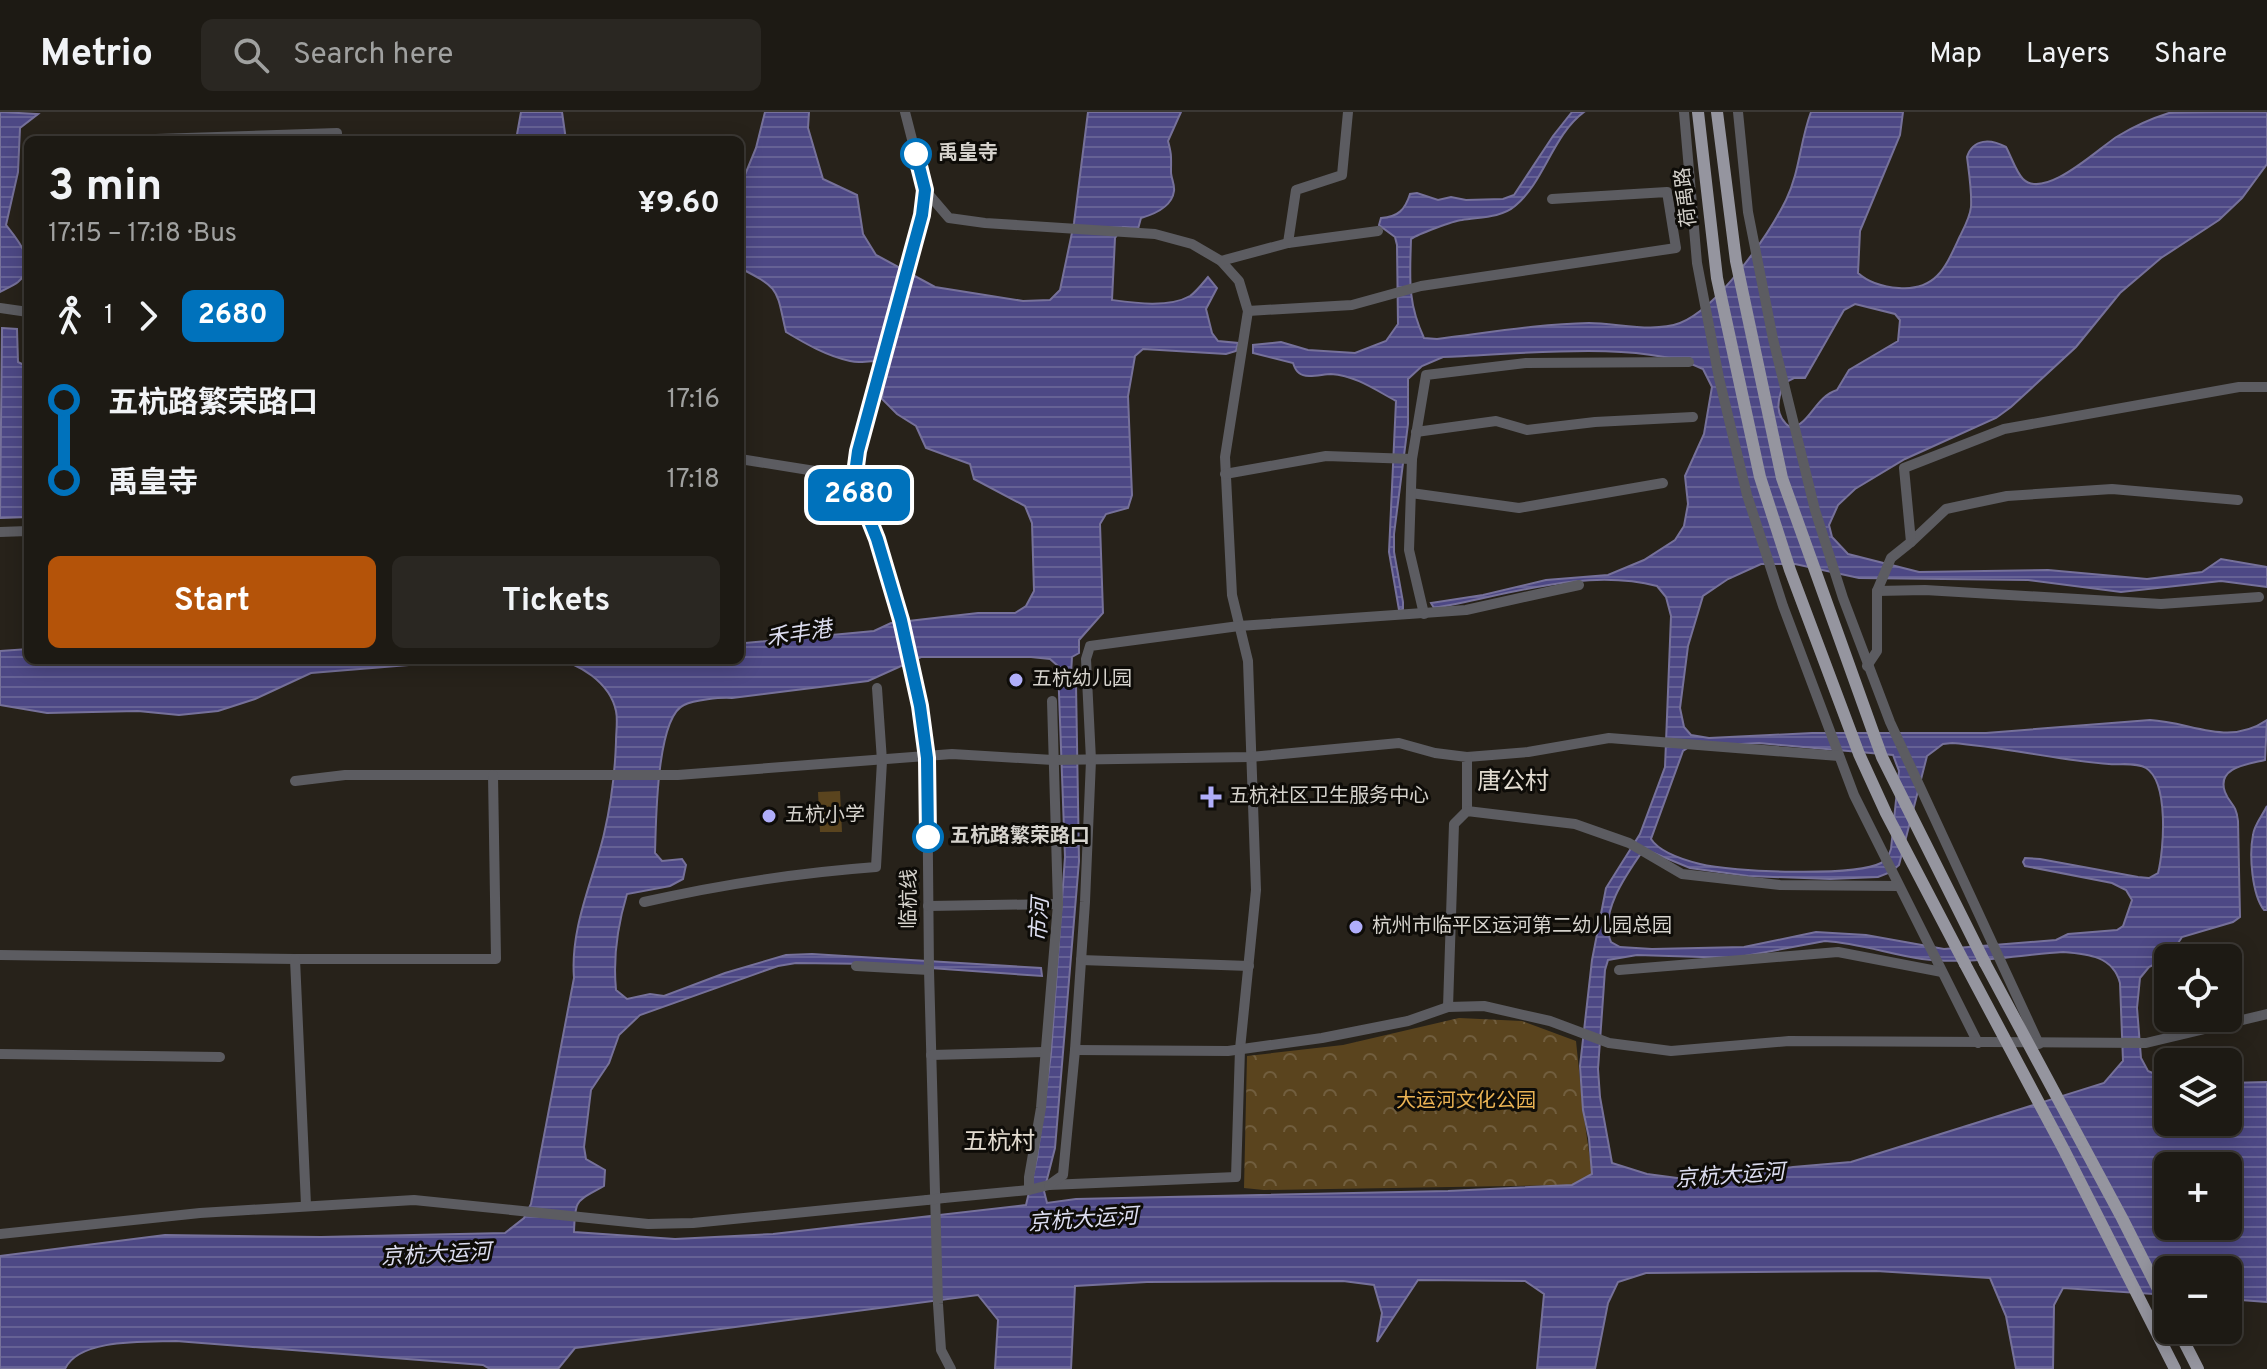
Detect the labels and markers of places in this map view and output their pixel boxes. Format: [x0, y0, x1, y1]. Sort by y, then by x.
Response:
marker: 禹皇寺 [901, 139, 931, 169]
place label: 禹皇寺 [938, 141, 998, 167]
place label: 五杭幼儿园 [1032, 667, 1132, 693]
marker: 五杭幼儿园 [1007, 671, 1025, 689]
place label: 五杭社区卫生服务中心 [1229, 784, 1429, 810]
marker: 五杭社区卫生服务中心 [1200, 786, 1222, 808]
place label: 五杭小学 [785, 803, 865, 829]
marker: 五杭小学 [760, 807, 778, 825]
marker: 五杭路繁荣路口 [913, 822, 943, 852]
place label: 五杭路繁荣路口 [950, 824, 1090, 850]
place label: 杭州市临平区运河第二幼儿园总园 [1372, 914, 1672, 940]
marker: 杭州市临平区运河第二幼儿园总园 [1347, 918, 1365, 936]

